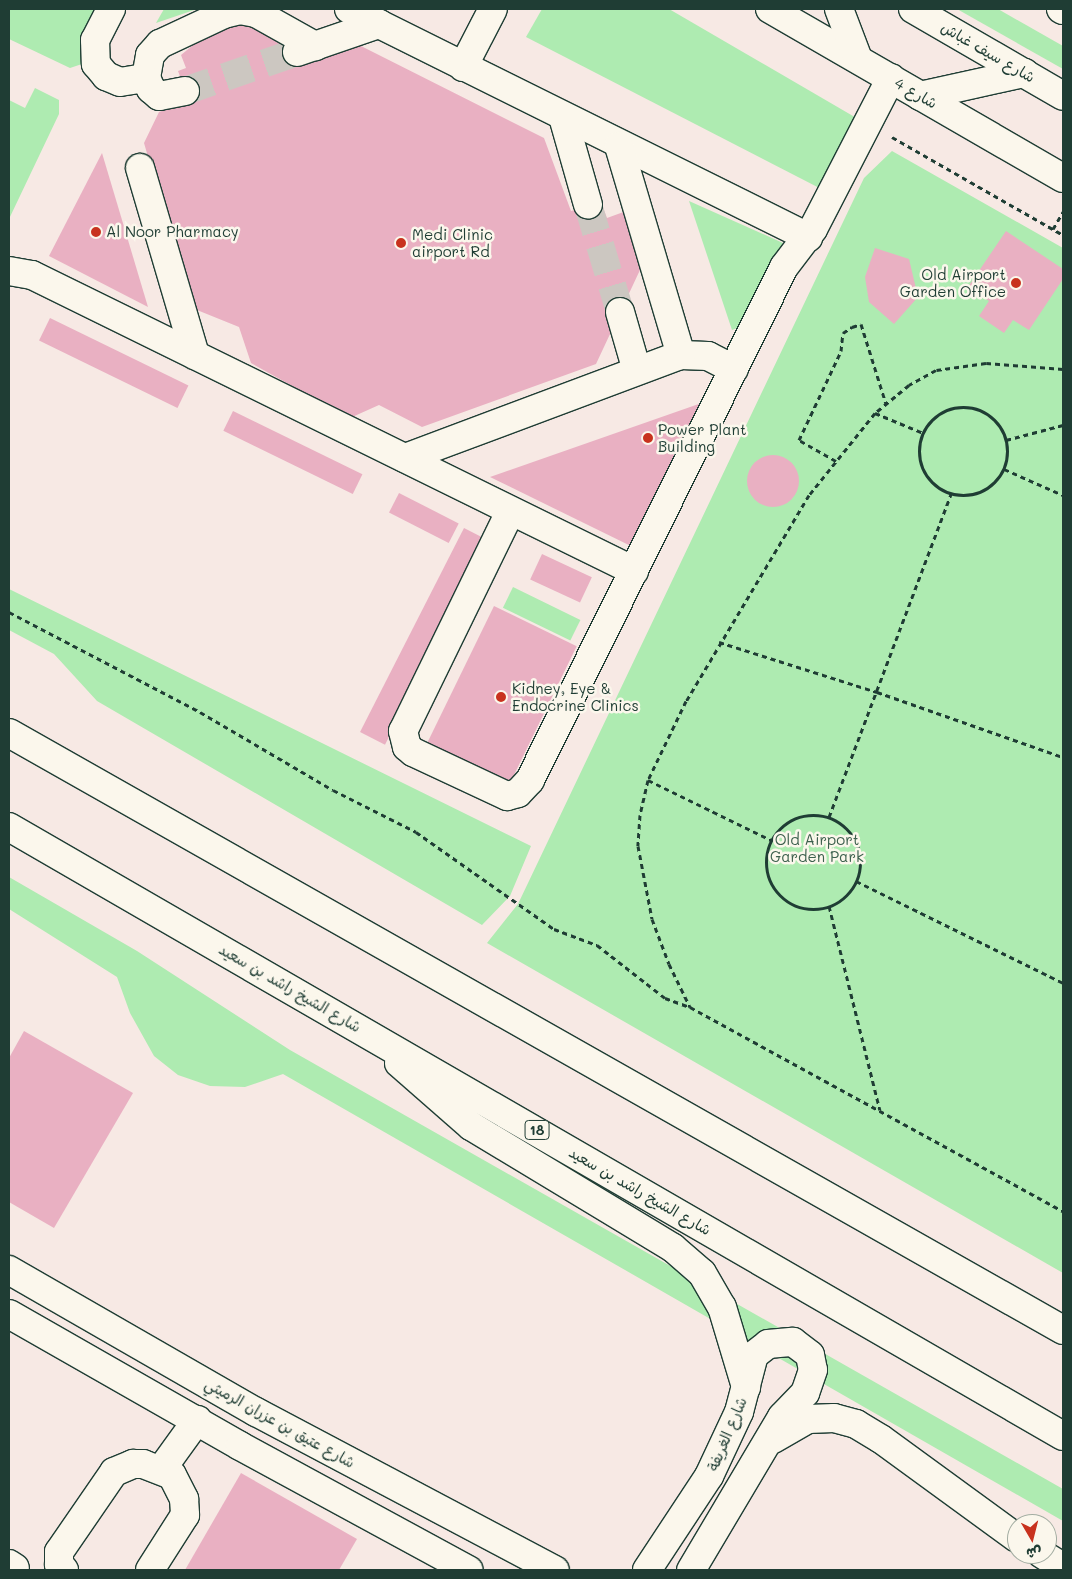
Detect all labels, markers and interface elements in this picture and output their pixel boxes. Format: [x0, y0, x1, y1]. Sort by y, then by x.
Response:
street label: شارع سيف غباش [938, 18, 1038, 86]
street label: شارع 4 [892, 74, 940, 112]
place label: Al Noor Pharmacy [106, 223, 239, 241]
place label: Medi Clinic airport Rd [412, 225, 493, 260]
marker: Al Noor Pharmacy [90, 226, 102, 238]
marker: Medi Clinic airport Rd [394, 236, 408, 250]
place label: Old Airport Garden Office [900, 265, 1006, 300]
marker: Old Airport Garden Office [1010, 277, 1022, 289]
place label: Power Plant Building [658, 420, 746, 455]
marker: Power Plant Building [642, 432, 654, 444]
place label: Kidney, Eye & Endocrine Clinics [512, 679, 639, 714]
marker: Kidney, Eye & Endocrine Clinics [494, 690, 508, 704]
park label: Old Airport Garden Park [770, 830, 864, 865]
street label: شارع الشيخ راشد بن سعيد [216, 940, 364, 1036]
road number: 18 [524, 1118, 550, 1142]
street label: شارع الشيخ راشد بن سعيد [566, 1143, 714, 1239]
street label: شارع عتيق بن عزران الرميثي [202, 1374, 358, 1472]
street label: شارع الغريفة [703, 1394, 751, 1474]
north arrow [1007, 1514, 1057, 1564]
text: ش [1025, 1543, 1043, 1564]

